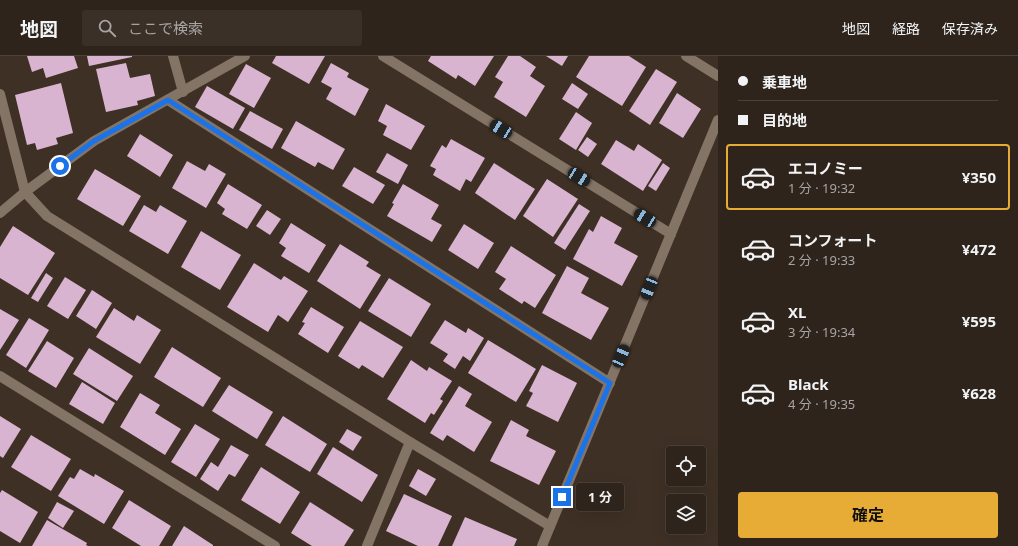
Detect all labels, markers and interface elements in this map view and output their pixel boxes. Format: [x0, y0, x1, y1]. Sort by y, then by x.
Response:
search box [82, 10, 362, 46]
text: 地図 [20, 16, 58, 42]
icon: search [96, 17, 118, 39]
text: ここで検索 [128, 18, 203, 38]
text: 地図 [842, 19, 870, 38]
text: 経路 [892, 19, 920, 38]
text: 保存済み [942, 19, 998, 38]
text: 乗車地 [762, 72, 807, 92]
text: 目的地 [762, 110, 807, 130]
car [488, 118, 514, 140]
route start [51, 157, 69, 175]
text: エコノミー [788, 158, 863, 178]
icon: car [740, 159, 776, 195]
car [566, 166, 592, 188]
text: ¥350 [962, 167, 996, 187]
text: 1 分 · 19:32 [788, 179, 855, 197]
car [632, 207, 658, 229]
text: コンフォート [788, 230, 878, 250]
icon: car [740, 231, 776, 267]
text: ¥472 [962, 239, 996, 259]
text: 2 分 · 19:33 [788, 251, 855, 269]
car [639, 275, 659, 301]
text: XL [788, 302, 806, 322]
icon: car [740, 303, 776, 339]
text: ¥595 [962, 311, 996, 331]
text: 3 分 · 19:34 [788, 323, 855, 341]
car [611, 343, 631, 369]
text: Black [788, 374, 828, 394]
icon: car [740, 375, 776, 411]
text: ¥628 [962, 383, 996, 403]
text: 4 分 · 19:35 [788, 395, 855, 413]
map controls [666, 446, 706, 534]
button: locate [666, 446, 706, 486]
callout: 1 分 [576, 483, 624, 511]
route end [553, 488, 571, 506]
text: 1 分 [588, 488, 612, 506]
button: 確定 [738, 492, 998, 538]
button: layers [666, 494, 706, 534]

